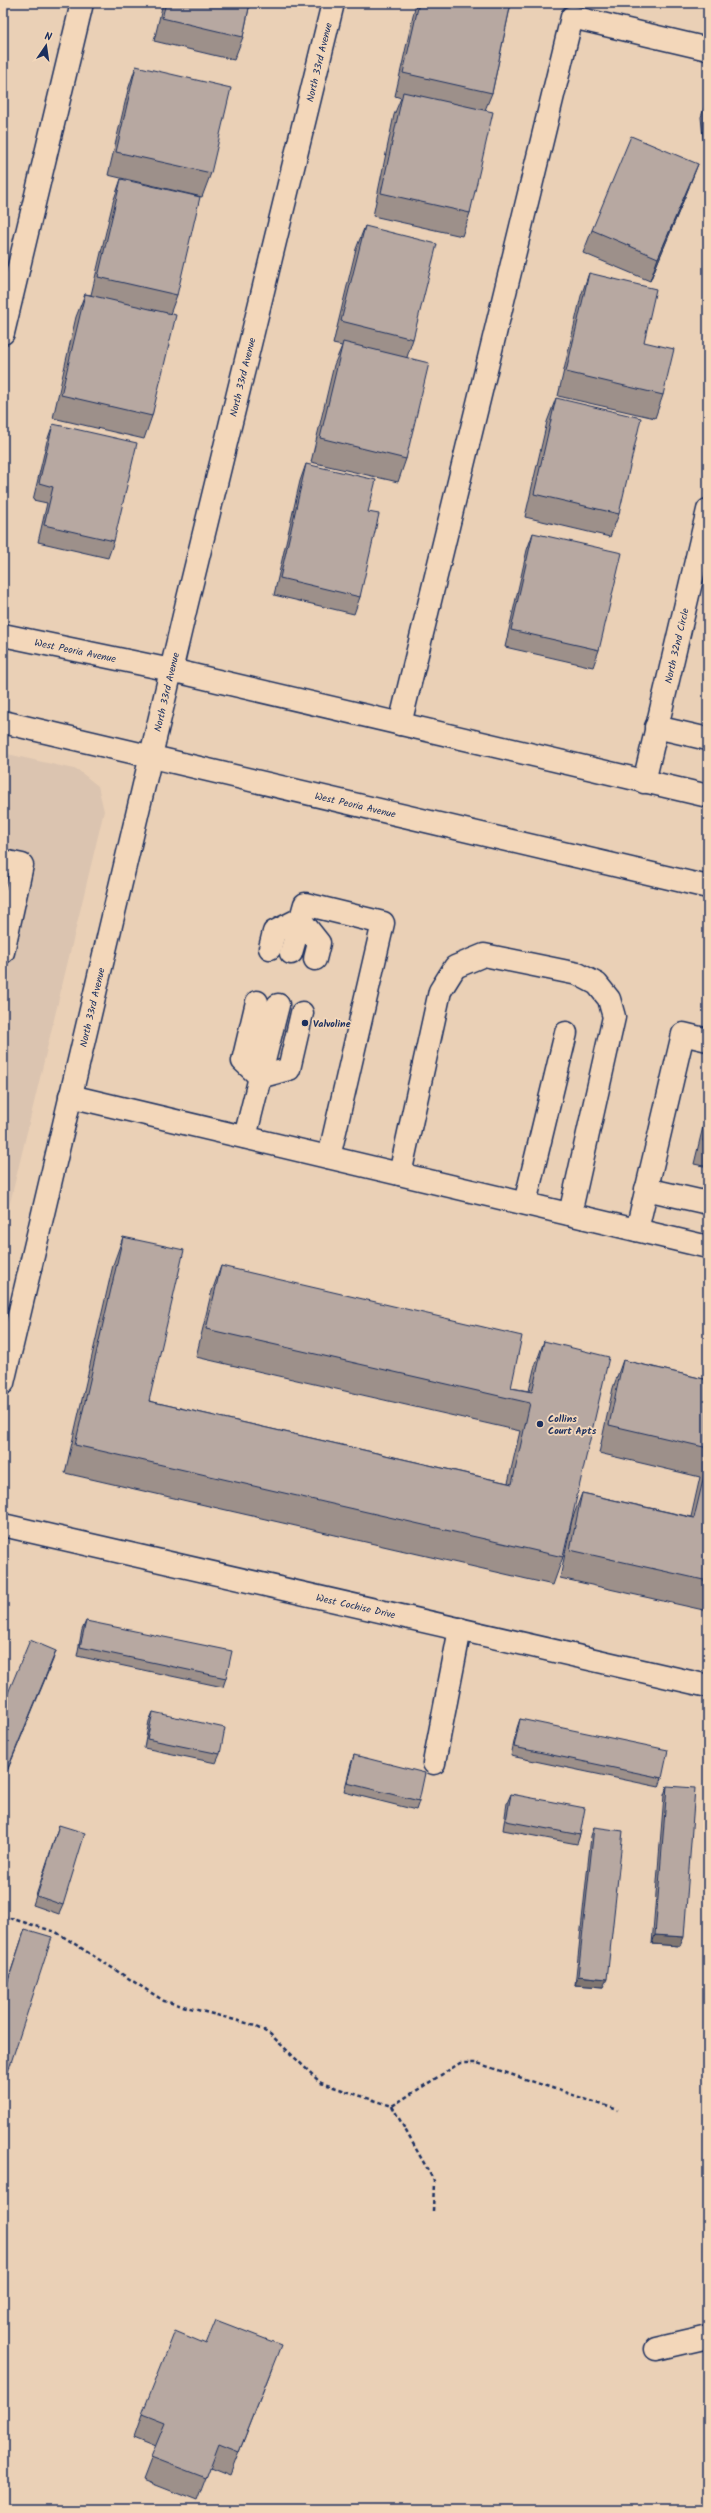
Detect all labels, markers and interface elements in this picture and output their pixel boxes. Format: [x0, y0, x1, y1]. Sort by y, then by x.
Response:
street label: North 33rd Avenue [302, 21, 337, 104]
north arrow [26, 26, 66, 66]
text: N [43, 28, 53, 47]
street label: North 33rd Avenue [226, 335, 260, 419]
street label: North 32nd Circle [660, 606, 694, 685]
street label: West Peoria Avenue [33, 635, 118, 667]
street label: North 33rd Avenue [150, 650, 184, 734]
street label: West Peoria Avenue [313, 788, 398, 823]
street label: North 33rd Avenue [75, 966, 110, 1049]
place label: Valvoline [313, 1016, 351, 1032]
marker: Valvoline [300, 1018, 310, 1028]
place label: Collins Court Apts [548, 1411, 597, 1439]
marker: Collins Court Apts [535, 1419, 545, 1429]
street label: West Cochise Drive [314, 1590, 397, 1623]

